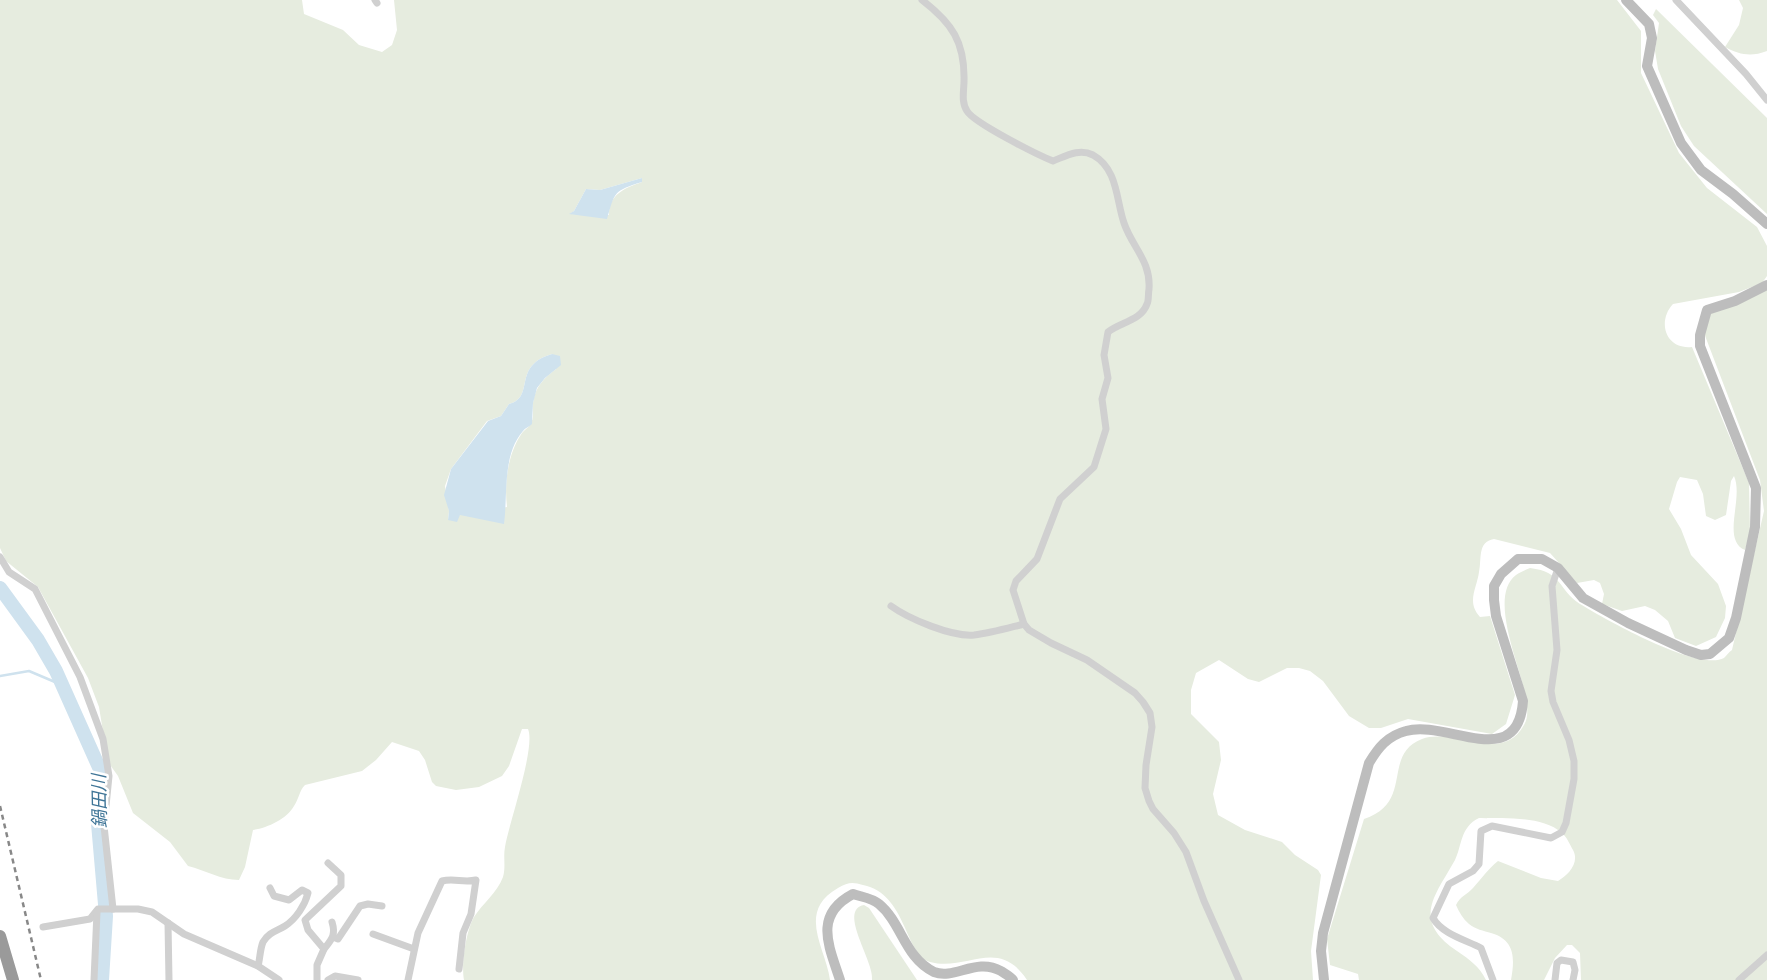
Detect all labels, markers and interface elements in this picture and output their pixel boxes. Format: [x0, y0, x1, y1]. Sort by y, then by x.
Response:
water label: 鍋田川 [87, 772, 111, 828]

